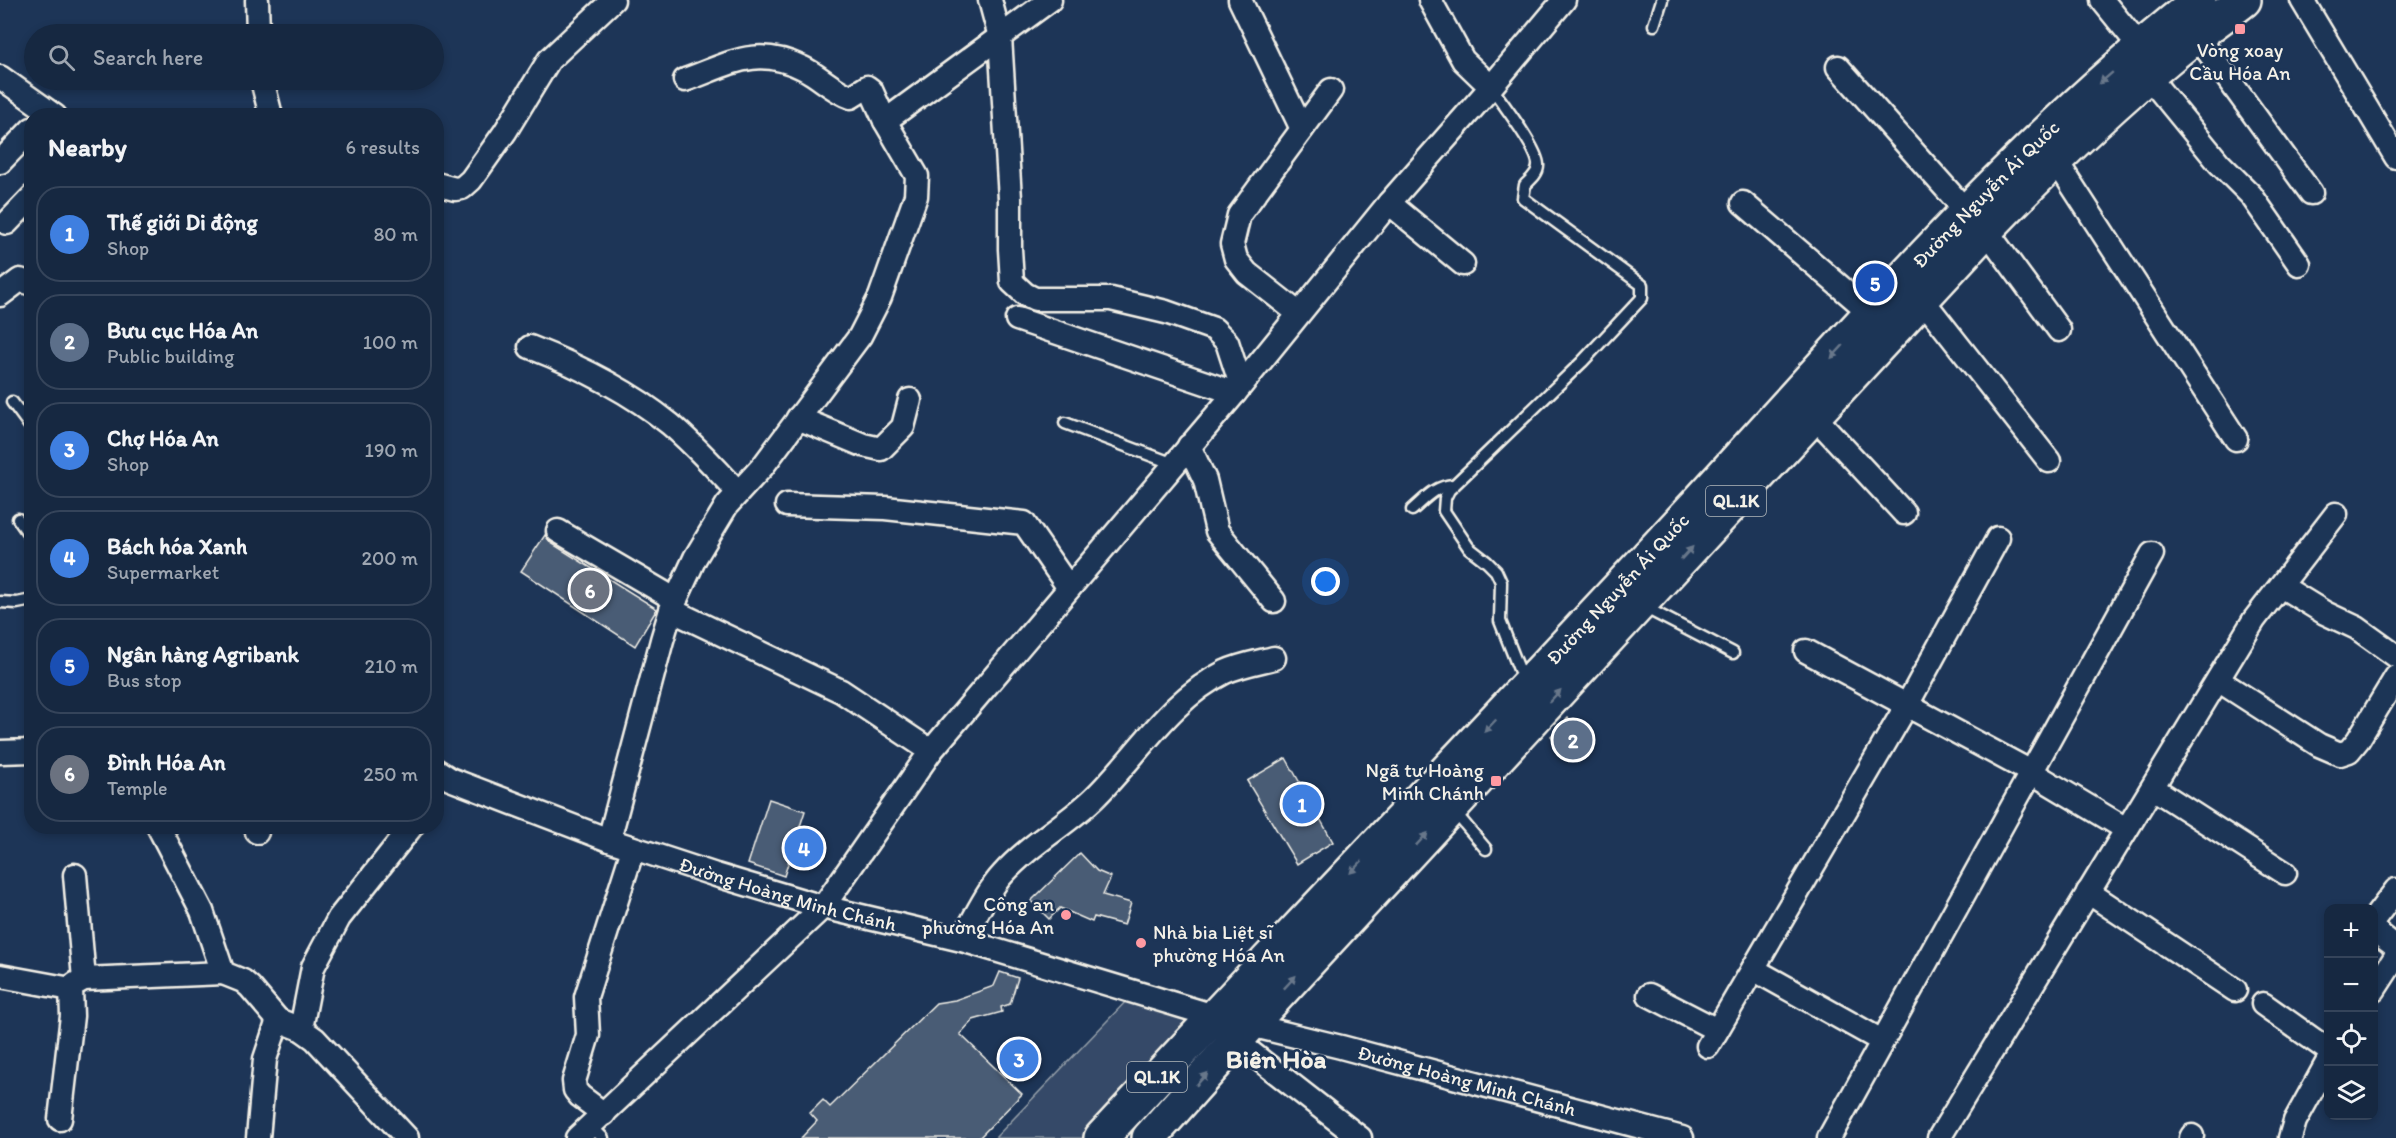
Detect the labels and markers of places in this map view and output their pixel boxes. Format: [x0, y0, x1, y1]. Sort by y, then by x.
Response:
marker: Vòng xoay Cầu Hóa An [2233, 22, 2247, 36]
place label: Vòng xoay Cầu Hóa An [2189, 38, 2291, 85]
pin: 5 [1856, 260, 1894, 306]
pin: 6 [570, 568, 610, 612]
pin: 2 [1554, 718, 1592, 762]
place label: Ngã tư Hoàng Minh Chánh [1366, 758, 1485, 805]
marker: Ngã tư Hoàng Minh Chánh [1489, 774, 1503, 788]
pin: 1 [1282, 782, 1322, 826]
pin: 4 [784, 826, 824, 870]
place label: Công an phường Hóa An [922, 892, 1054, 939]
marker: Công an phường Hóa An [1059, 908, 1073, 922]
place label: Nhà bia Liệt sĩ phường Hóa An [1153, 920, 1285, 967]
marker: Nhà bia Liệt sĩ phường Hóa An [1134, 936, 1148, 950]
pin: 3 [1000, 1036, 1038, 1082]

